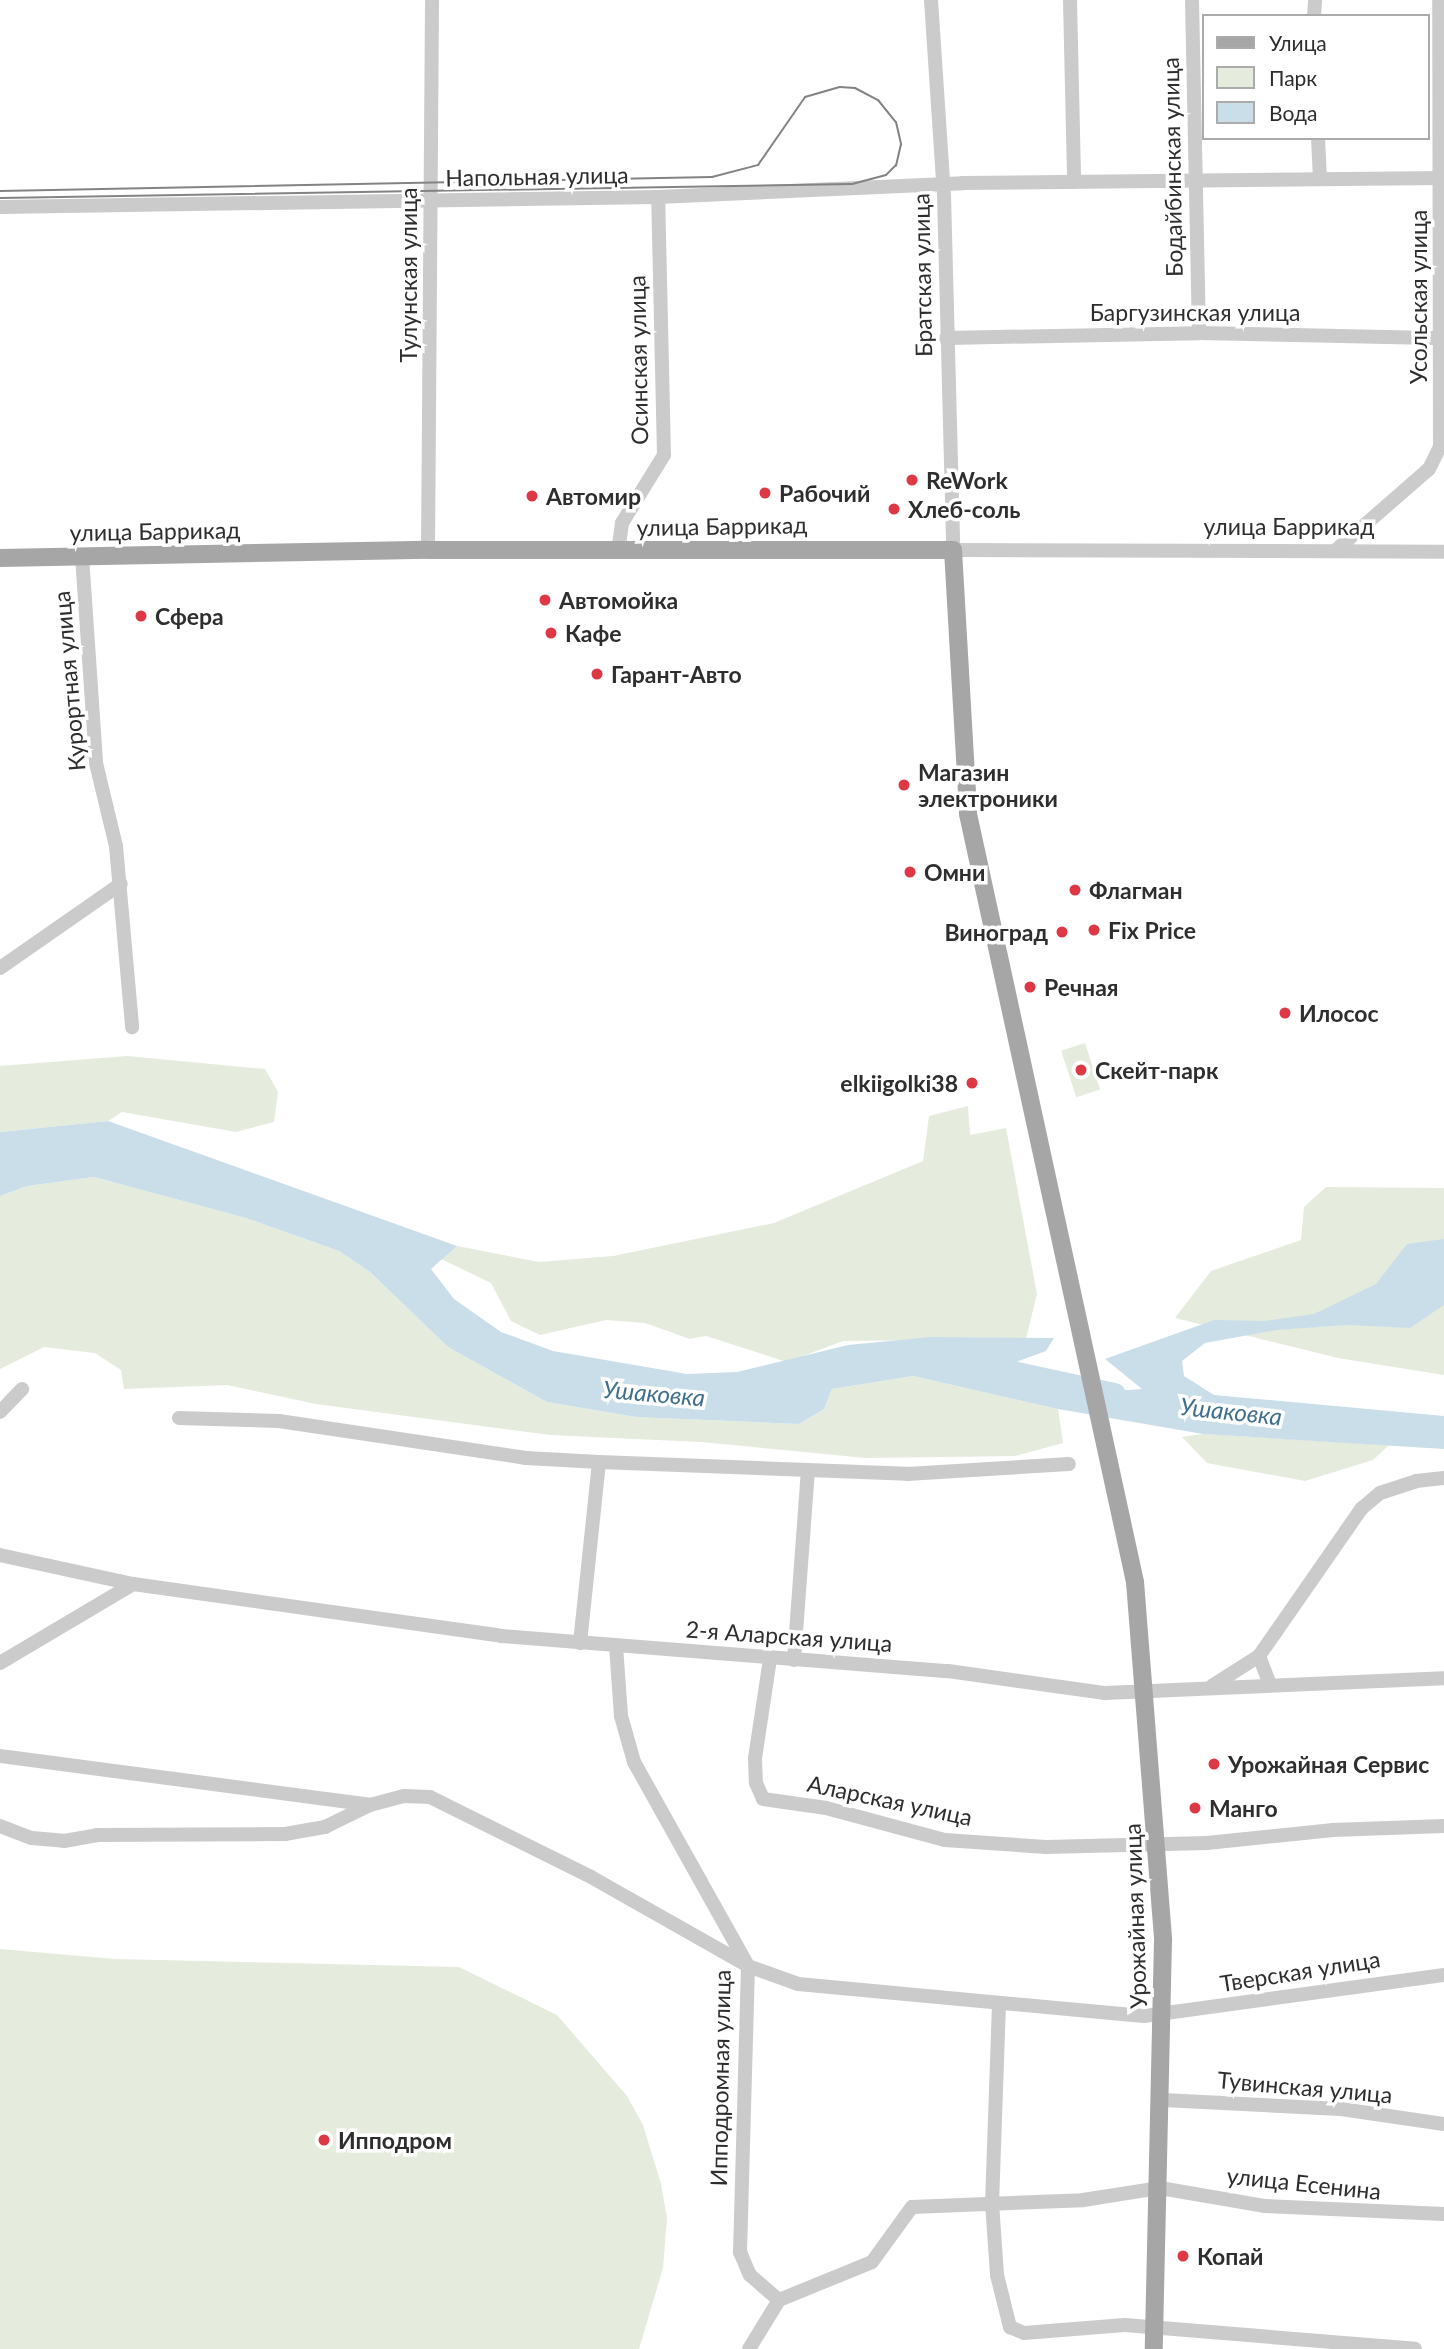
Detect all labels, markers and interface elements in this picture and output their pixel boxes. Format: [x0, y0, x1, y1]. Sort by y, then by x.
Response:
legend [1202, 14, 1430, 140]
text: Улица [1269, 30, 1327, 55]
street label: Бодайбинская улица [1156, 57, 1188, 277]
text: Парк [1269, 65, 1317, 90]
text: Вода [1269, 100, 1317, 125]
street label: Напольная улица [445, 161, 629, 191]
street label: Тулунская улица [394, 187, 422, 363]
street label: Братская улица [907, 193, 937, 357]
street label: Усольская улица [1404, 210, 1432, 384]
street label: Осинская улица [623, 275, 653, 445]
street label: Баргузинская улица [1090, 298, 1300, 326]
place label: ReWork [926, 466, 1008, 494]
marker: ReWork [904, 472, 920, 488]
place label: Рабочий [779, 479, 870, 507]
place label: Автомир [546, 482, 641, 510]
marker: Рабочий [757, 485, 773, 501]
marker: Автомир [524, 488, 540, 504]
place label: Хлеб-соль [908, 495, 1020, 523]
marker: Хлеб-соль [886, 501, 902, 517]
street label: улица Баррикад [636, 511, 808, 541]
street label: улица Баррикад [1204, 512, 1374, 540]
street label: улица Баррикад [69, 516, 241, 546]
place label: Автомойка [559, 586, 678, 614]
street label: Курортная улица [47, 590, 91, 772]
marker: Автомойка [537, 592, 553, 608]
place label: Сфера [155, 602, 224, 630]
marker: Сфера [133, 608, 149, 624]
place label: Кафе [565, 619, 622, 647]
marker: Кафе [543, 625, 559, 641]
place label: Гарант-Авто [611, 660, 742, 688]
marker: Гарант-Авто [589, 666, 605, 682]
place label: Магазин электроники [918, 758, 1058, 812]
marker: Магазин электроники [896, 777, 912, 793]
place label: Омни [924, 858, 985, 886]
marker: Омни [902, 864, 918, 880]
place label: Флагман [1089, 876, 1183, 904]
marker: Флагман [1067, 882, 1083, 898]
place label: Fix Price [1108, 916, 1196, 944]
place label: Виноград [944, 918, 1048, 946]
marker: Fix Price [1086, 922, 1102, 938]
marker: Виноград [1054, 924, 1070, 940]
place label: Речная [1044, 973, 1119, 1001]
marker: Речная [1022, 979, 1038, 995]
place label: Илосос [1299, 999, 1379, 1027]
marker: Илосос [1277, 1005, 1293, 1021]
place label: Скейт-парк [1095, 1056, 1218, 1084]
marker: Скейт-парк [1073, 1062, 1089, 1078]
place label: elkiigolki38 [840, 1069, 958, 1097]
marker: elkiigolki38 [964, 1075, 980, 1091]
water label: Ушаковка [602, 1374, 706, 1412]
water label: Ушаковка [1179, 1391, 1283, 1431]
street label: 2-я Аларская улица [685, 1615, 893, 1657]
place label: Урожайная Сервис [1228, 1750, 1429, 1778]
marker: Урожайная Сервис [1206, 1756, 1222, 1772]
street label: Аларская улица [805, 1769, 975, 1831]
place label: Манго [1209, 1794, 1278, 1822]
marker: Манго [1187, 1800, 1203, 1816]
street label: Урожайная улица [1118, 1823, 1152, 2009]
street label: Тверская улица [1218, 1945, 1382, 1997]
street label: Ипподромная улица [704, 1969, 736, 2187]
street label: Тувинская улица [1216, 2066, 1394, 2108]
place label: Ипподром [338, 2126, 452, 2154]
marker: Ипподром [316, 2132, 332, 2148]
street label: улица Есенина [1226, 2161, 1382, 2205]
place label: Копай [1197, 2242, 1263, 2270]
marker: Копай [1175, 2248, 1191, 2264]

